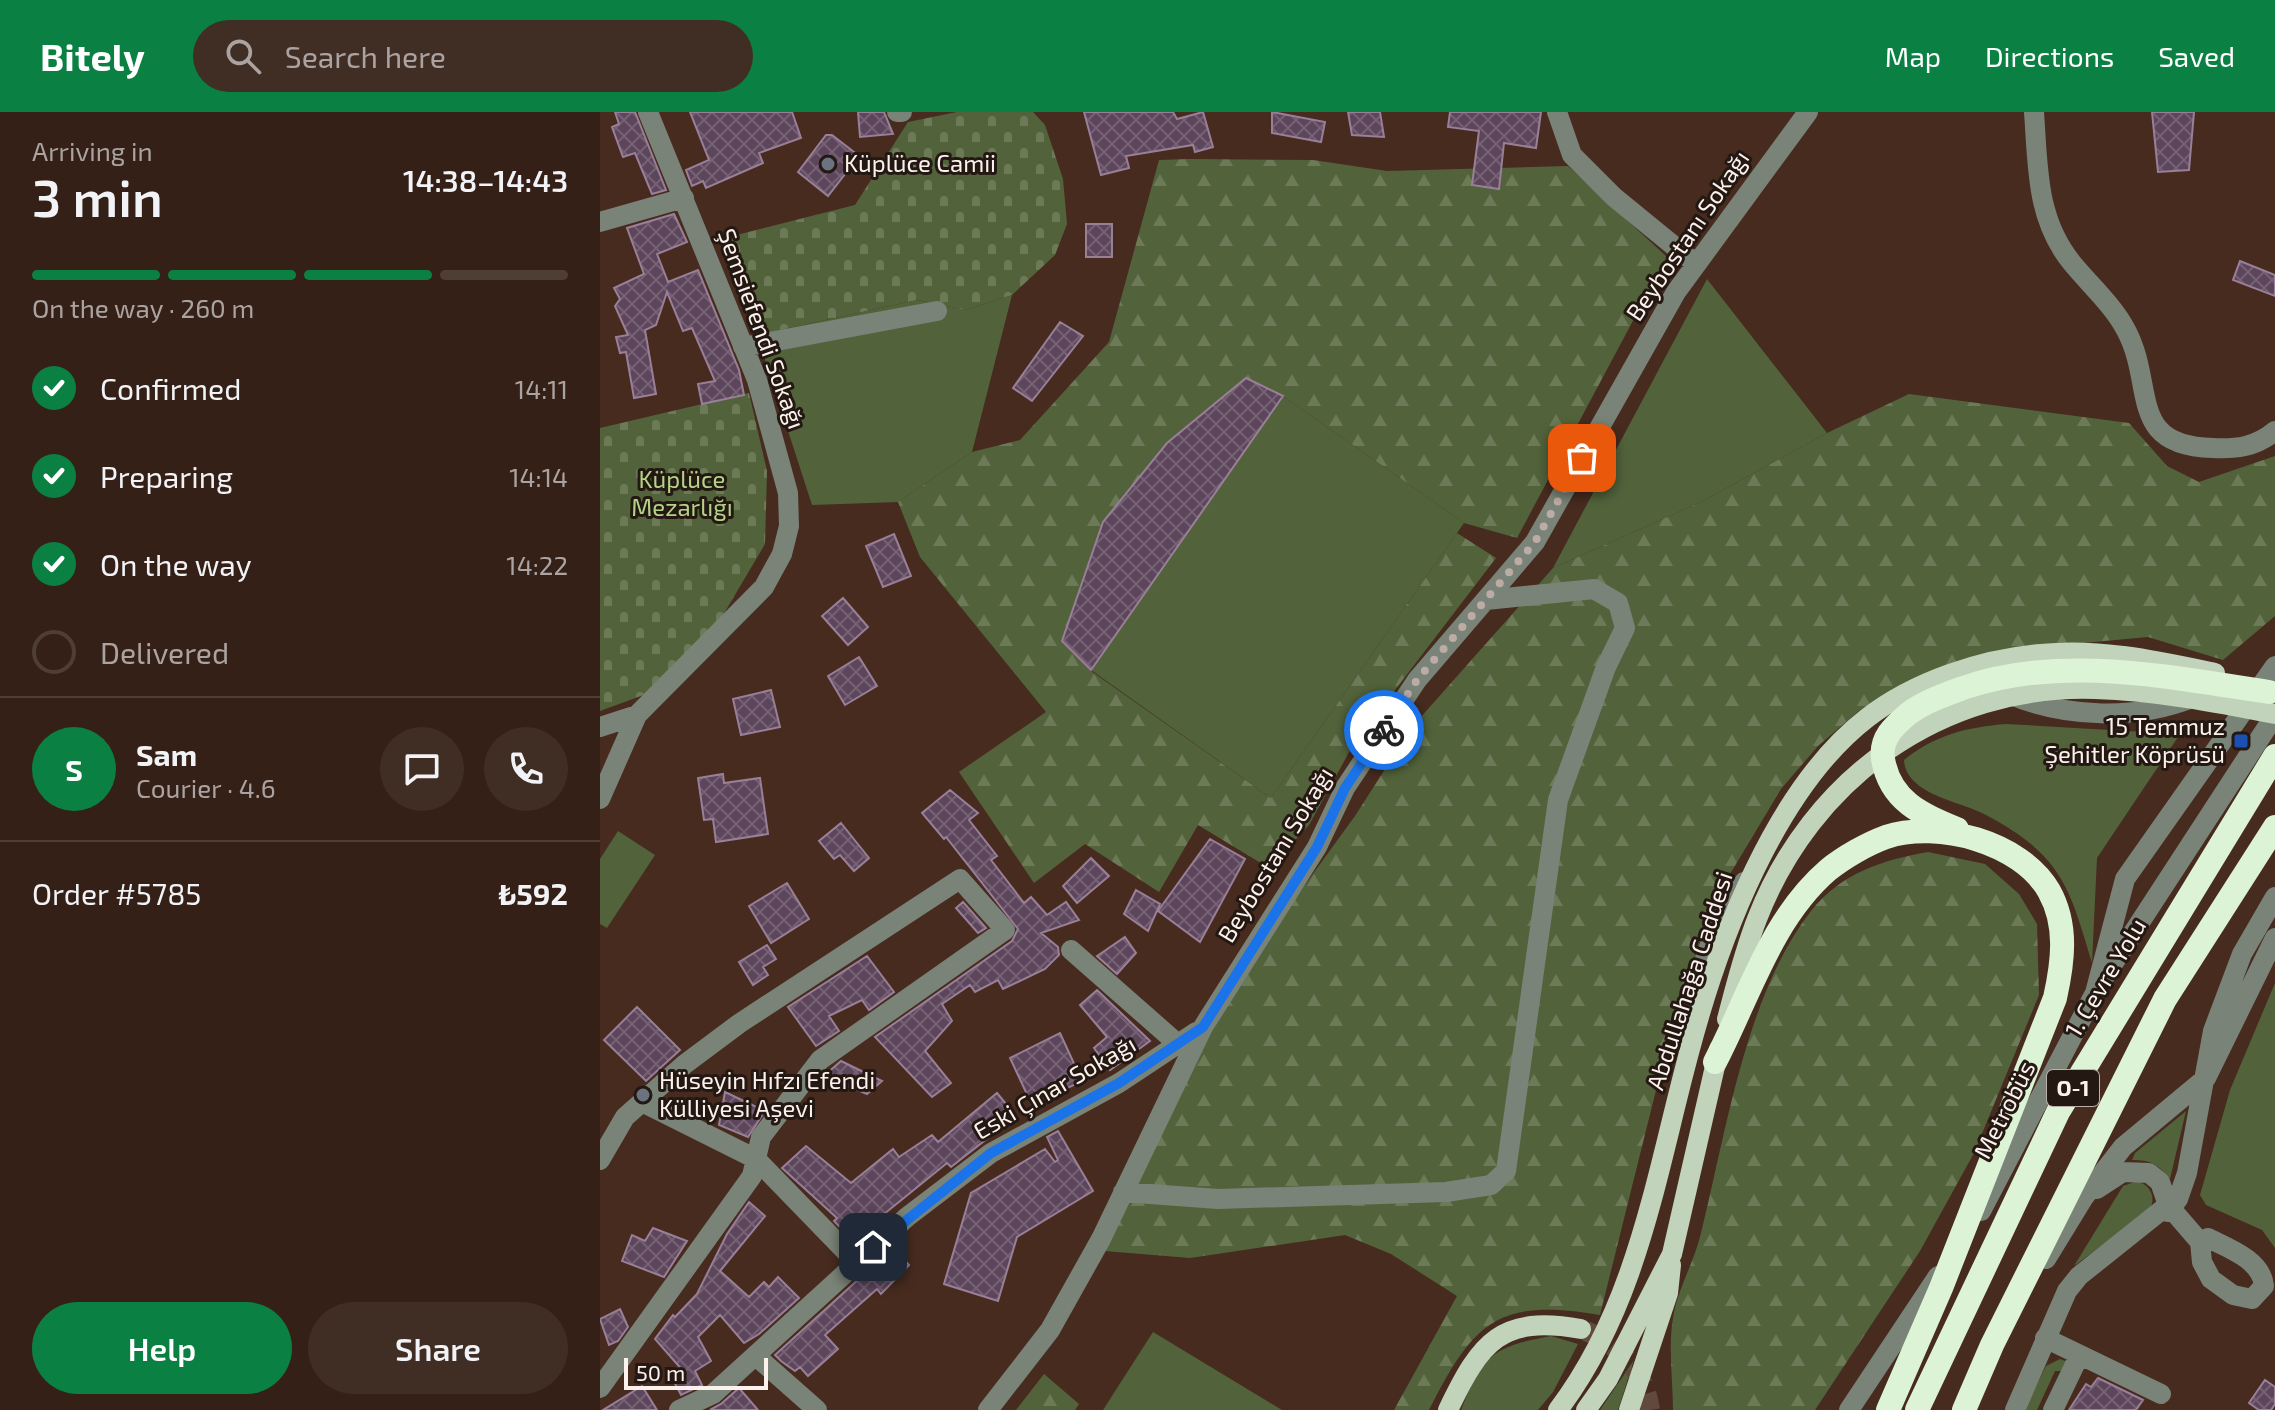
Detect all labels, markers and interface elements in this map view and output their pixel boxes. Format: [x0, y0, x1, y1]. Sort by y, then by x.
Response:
search box [193, 20, 753, 92]
text: Bitely [40, 33, 145, 79]
icon: search [221, 34, 265, 78]
text: Search here [285, 38, 446, 74]
text: Map [1885, 39, 1941, 73]
text: Directions [1985, 39, 2114, 73]
text: Saved [2158, 39, 2235, 73]
text: Arriving in [32, 135, 153, 166]
street label: Beybostanı Sokağı [1619, 144, 1755, 326]
place label: Küplüce Camii [844, 148, 996, 177]
marker: Küplüce Camii [819, 155, 837, 173]
text: 14:38–14:43 [403, 162, 568, 198]
text: 3 min [32, 165, 163, 227]
street label: Şemsiefendi Sokağı [712, 224, 812, 433]
text: On the way · 260 m [32, 292, 254, 323]
icon: check [32, 366, 76, 410]
text: Confirmed [100, 370, 241, 406]
text: 14:11 [515, 373, 568, 404]
pin [1548, 424, 1616, 492]
icon: bag [1560, 436, 1604, 480]
icon: check [32, 454, 76, 498]
text: Preparing [100, 458, 233, 494]
text: 14:14 [509, 461, 568, 492]
park label: Küplüce Mezarlığı [631, 464, 733, 521]
icon: check [32, 542, 76, 586]
text: On the way [100, 546, 252, 582]
text: 14:22 [506, 549, 568, 580]
text: Delivered [100, 634, 229, 670]
courier [1344, 690, 1424, 770]
icon: bike [1362, 708, 1406, 752]
place label: 15 Temmuz Şehitler Köprüsü [2045, 711, 2225, 769]
button: chat [380, 727, 464, 811]
button: phone [484, 727, 568, 811]
marker: 15 Temmuz Şehitler Köprüsü [2232, 732, 2250, 750]
text: Sam [136, 736, 197, 772]
text: S [65, 751, 83, 787]
street label: Beybostanı Sokağı [1211, 761, 1338, 947]
text: Courier · 4.6 [136, 772, 276, 803]
street label: Abdullahağa Caddesi [1640, 868, 1738, 1093]
text: Order #5785 [32, 875, 201, 911]
text: ₺592 [498, 875, 568, 911]
street label: 1. Çevre Yolu [2058, 913, 2152, 1042]
street label: Eski Çınar Sokağı [968, 1029, 1141, 1146]
street label: Metrobüs [1967, 1056, 2041, 1163]
place label: Hüseyin Hıfzı Efendi Külliyesi Aşevi [659, 1065, 875, 1123]
road number: O-1 [2047, 1070, 2099, 1106]
marker: Hüseyin Hıfzı Efendi Külliyesi Aşevi [634, 1086, 652, 1104]
pin [839, 1213, 907, 1281]
icon: home [851, 1225, 895, 1269]
button: Help [32, 1302, 292, 1394]
button: Share [308, 1302, 568, 1394]
scale bar [624, 1354, 768, 1390]
text: 50 m [636, 1359, 685, 1385]

